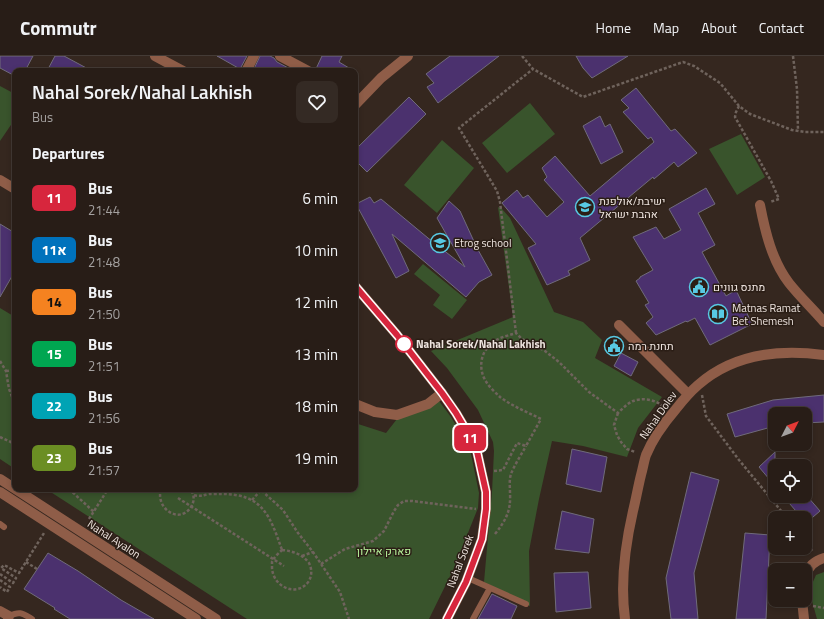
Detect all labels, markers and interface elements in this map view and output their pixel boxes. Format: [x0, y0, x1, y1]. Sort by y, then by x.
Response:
text: Commutr [20, 13, 97, 42]
text: Home [596, 17, 631, 38]
text: Map [653, 17, 679, 38]
text: About [701, 17, 737, 38]
text: Contact [759, 17, 804, 38]
text: Nahal Sorek/Nahal Lakhish [32, 77, 252, 106]
button: heart [296, 81, 338, 123]
text: Bus [32, 107, 53, 127]
text: Departures [32, 142, 105, 165]
text: Bus [88, 177, 113, 200]
text: 11 [46, 187, 62, 208]
text: 6 min [302, 187, 338, 210]
place label: ישיבת/אולפנת אהבת ישראל [599, 193, 665, 222]
school or university icon: ישיבת/אולפנת אהבת ישראל [574, 196, 596, 218]
text: 21:44 [88, 200, 120, 220]
text: Bus [88, 229, 113, 252]
school or university icon: Etrog school [429, 232, 451, 254]
place label: Etrog school [454, 235, 511, 251]
text: 11א [41, 239, 67, 260]
text: 10 min [294, 239, 338, 262]
text: 21:48 [88, 252, 120, 272]
public building icon: מתנס גוונים [688, 276, 710, 298]
place label: מתנס גוונים [713, 279, 765, 295]
text: Bus [88, 281, 113, 304]
text: 14 [46, 291, 62, 312]
text: 12 min [294, 291, 338, 314]
place label: Matnas Ramat Bet Shemesh [732, 300, 801, 329]
library icon: Matnas Ramat Bet Shemesh [707, 303, 729, 325]
text: 21:50 [88, 304, 120, 324]
text: Bus [88, 333, 113, 356]
marker: Nahal Sorek/Nahal Lakhish [395, 335, 413, 353]
public building icon: תחנת רמה [603, 335, 625, 357]
place label: Nahal Sorek/Nahal Lakhish [416, 336, 546, 352]
place label: תחנת רמה [628, 338, 674, 354]
text: 15 [46, 343, 62, 364]
text: 13 min [294, 343, 338, 366]
text: 21:51 [88, 356, 120, 376]
text: Bus [88, 385, 113, 408]
street label: Nahal Dolev [636, 387, 681, 442]
text: 22 [46, 395, 62, 416]
text: 18 min [294, 395, 338, 418]
north arrow [768, 407, 812, 451]
map controls [768, 407, 812, 607]
text: 21:56 [88, 408, 120, 428]
line badge: 11 [452, 425, 488, 451]
text: 11 [462, 427, 478, 448]
text: Bus [88, 437, 113, 460]
text: 23 [46, 447, 62, 468]
text: 19 min [294, 447, 338, 470]
button: locate [768, 459, 812, 503]
text: 21:57 [88, 460, 120, 480]
button: + [768, 511, 812, 555]
street label: Nahal Ayalon [84, 516, 144, 562]
street label: Nahal Sorek [443, 531, 478, 590]
park label: פארק איילון [357, 543, 411, 559]
button: − [768, 563, 812, 607]

